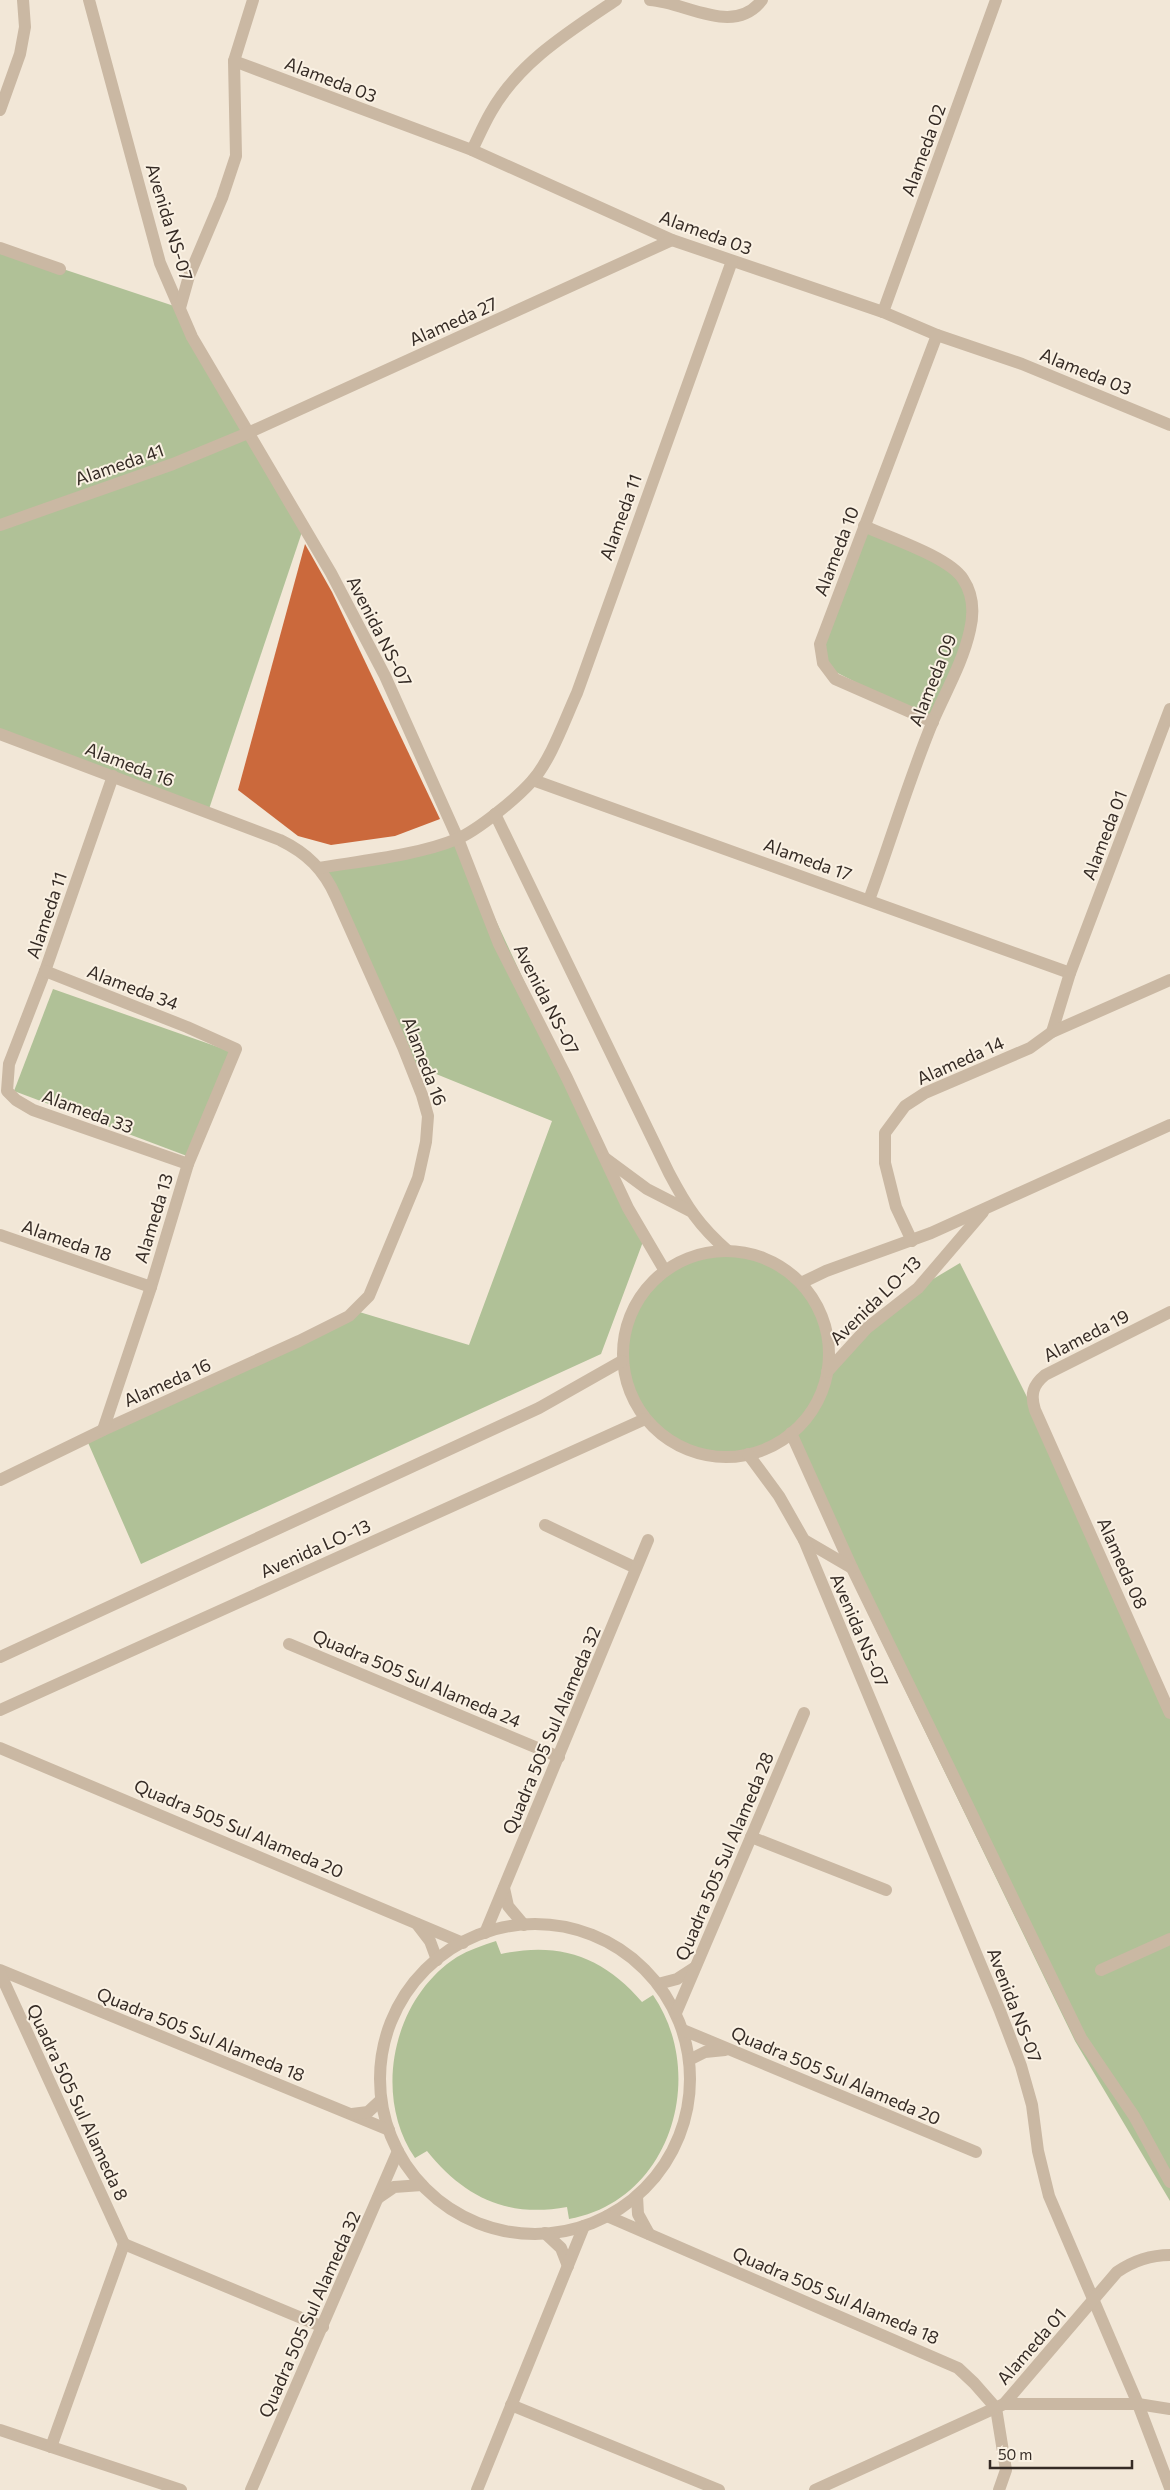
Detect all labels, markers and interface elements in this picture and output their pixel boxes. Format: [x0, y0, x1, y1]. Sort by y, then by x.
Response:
street label: Alameda 03 [282, 51, 380, 107]
street label: Alameda 02 [896, 101, 950, 199]
street label: Avenida NS-07 [142, 161, 198, 283]
street label: Alameda 03 [657, 205, 755, 259]
street label: Alameda 27 [405, 292, 501, 350]
street label: Alameda 03 [1037, 343, 1135, 399]
street label: Alameda 41 [72, 438, 166, 490]
street label: Alameda 11 [594, 471, 646, 563]
street label: Alameda 10 [809, 503, 863, 599]
street label: Avenida NS-07 [343, 572, 417, 690]
street label: Alameda 09 [904, 631, 960, 729]
street label: Alameda 16 [82, 737, 178, 791]
street label: Alameda 01 [1077, 787, 1131, 883]
street label: Alameda 17 [761, 833, 855, 885]
street label: Alameda 11 [21, 869, 71, 961]
street label: Avenida NS-07 [510, 940, 584, 1058]
street label: Alameda 34 [84, 960, 182, 1015]
street label: Alameda 16 [398, 1013, 452, 1109]
street label: Alameda 14 [913, 1031, 1007, 1089]
street label: Alameda 33 [39, 1084, 137, 1138]
street label: Alameda 13 [129, 1170, 177, 1266]
street label: Alameda 18 [19, 1214, 115, 1266]
street label: Avenida LO-13 [825, 1251, 925, 1349]
street label: Alameda 19 [1039, 1304, 1133, 1366]
street label: Alameda 16 [120, 1353, 214, 1411]
street label: Avenida LO-13 [256, 1514, 374, 1582]
street label: Alameda 08 [1093, 1514, 1153, 1612]
street label: Avenida NS-07 [826, 1570, 894, 1690]
street label: Quadra 505 Sul Alameda 32 [497, 1623, 605, 1837]
street label: Quadra 505 Sul Alameda 24 [309, 1624, 525, 1732]
street label: Quadra 505 Sul Alameda 28 [670, 1748, 778, 1964]
street label: Quadra 505 Sul Alameda 20 [131, 1774, 347, 1882]
street label: Avenida NS-07 [983, 1944, 1047, 2066]
street label: Quadra 505 Sul Alameda 18 [94, 1982, 308, 2086]
street label: Quadra 505 Sul Alameda 8 [23, 2000, 133, 2204]
street label: Quadra 505 Sul Alameda 20 [728, 2021, 944, 2129]
street label: Quadra 505 Sul Alameda 32 [253, 2207, 365, 2421]
street label: Quadra 505 Sul Alameda 18 [729, 2241, 943, 2349]
street label: Alameda 01 [992, 2303, 1070, 2389]
scale bar [990, 2438, 1132, 2470]
text: 50 m [998, 2445, 1032, 2463]

